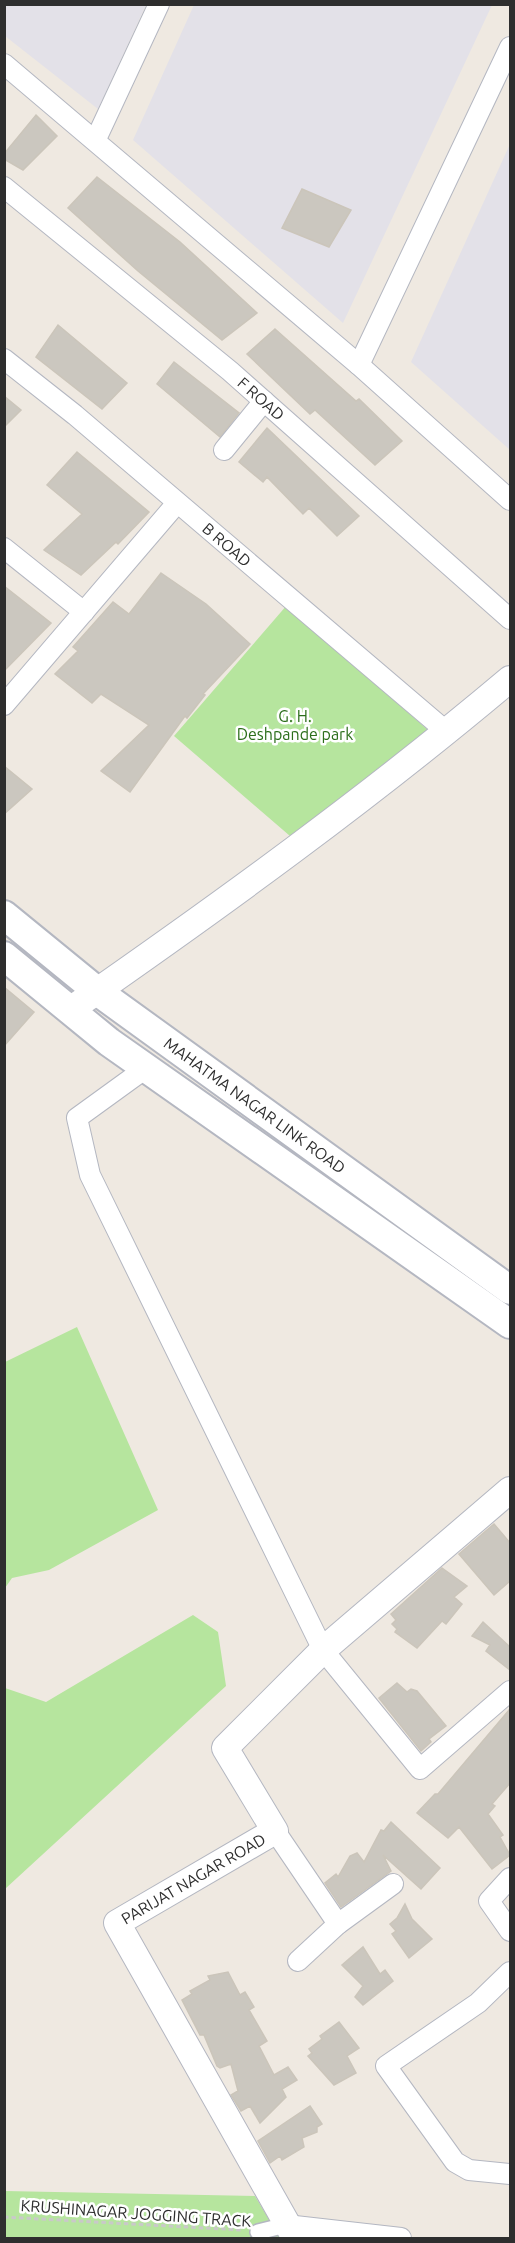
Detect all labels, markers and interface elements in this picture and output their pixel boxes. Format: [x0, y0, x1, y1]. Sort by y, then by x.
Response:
street label: F ROAD [234, 373, 288, 424]
street label: B ROAD [199, 519, 255, 570]
park label: G. H. Deshpande park [237, 707, 353, 743]
street label: MAHATMA NAGAR LINK ROAD [161, 1034, 349, 1177]
street label: PARIJAT NAGAR ROAD [118, 1830, 268, 1928]
street label: KRUSHINAGAR JOGGING TRACK [20, 2196, 252, 2230]

